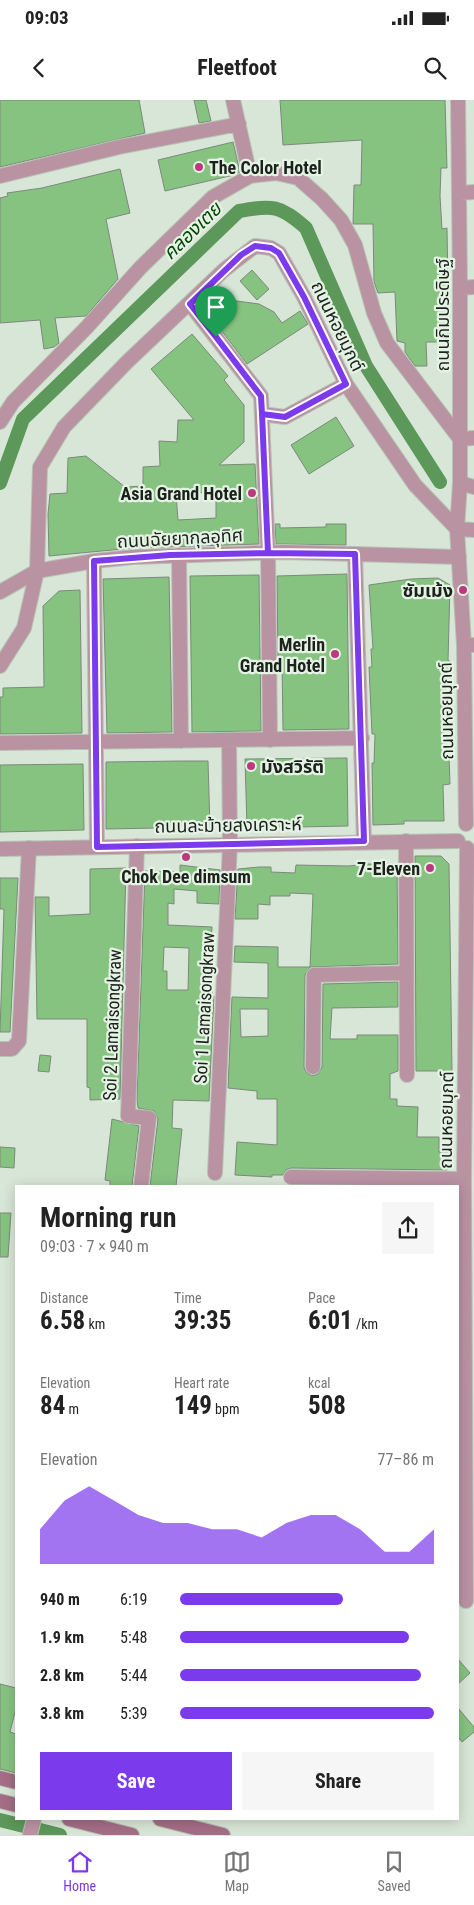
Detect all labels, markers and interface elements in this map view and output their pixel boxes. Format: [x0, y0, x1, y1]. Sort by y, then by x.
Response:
text: 09:03 [25, 6, 69, 29]
icon: back [25, 54, 53, 82]
icon: search [421, 54, 449, 82]
text: Fleetfoot [197, 55, 277, 80]
place label: The Color Hotel [209, 157, 322, 178]
marker: The Color Hotel [193, 161, 205, 173]
water label: คลองเตย [158, 196, 227, 264]
street label: ถนนกิมประดิษฐ์ [432, 258, 453, 371]
street label: ถนนหอยมุกต์ [306, 277, 369, 375]
pin [195, 286, 237, 337]
icon: arrive [202, 293, 230, 321]
place label: Asia Grand Hotel [121, 483, 242, 504]
marker: Asia Grand Hotel [246, 487, 258, 499]
street label: ถนนฉัยยากุลอุทิศ [116, 524, 244, 553]
place label: ซัมเม้ง [402, 580, 453, 601]
marker: ซัมเม้ง [457, 584, 469, 596]
place label: Merlin Grand Hotel [240, 634, 325, 676]
marker: Merlin Grand Hotel [329, 648, 341, 660]
street label: ถนนหอยมุกต์ [435, 662, 458, 760]
place label: มังสวิรัติ [261, 756, 324, 777]
marker: มังสวิรัติ [245, 760, 257, 772]
street label: ถนนละม้ายสงเคราะห์ [154, 813, 302, 837]
marker: Chok Dee dimsum [180, 851, 192, 863]
place label: 7-Eleven [357, 858, 420, 879]
marker: 7-Eleven [424, 862, 436, 874]
place label: Chok Dee dimsum [121, 866, 251, 887]
street label: Soi 1 Lamaisongkraw [190, 931, 218, 1084]
street label: Soi 2 Lamaisongkraw [99, 949, 125, 1101]
street label: ถนนหอยมุกต์ [435, 1071, 458, 1169]
text: Morning run [40, 1201, 176, 1234]
button: share [382, 1202, 434, 1254]
text: 09:03 · 7 × 940 m [40, 1237, 149, 1256]
text: Distance [40, 1290, 88, 1306]
text: Time [174, 1290, 202, 1306]
text: Pace [308, 1290, 335, 1306]
text: 6.58 [40, 1306, 85, 1335]
text: 39:35 [174, 1306, 231, 1335]
text: 6:01 [308, 1306, 353, 1335]
text: km [85, 1316, 105, 1332]
text: /km [353, 1316, 378, 1332]
text: Elevation [40, 1375, 90, 1391]
text: Heart rate [174, 1375, 229, 1391]
text: kcal [308, 1375, 331, 1391]
text: 84 [40, 1391, 65, 1420]
text: 149 [174, 1391, 212, 1420]
text: 508 [308, 1391, 346, 1420]
text: m [65, 1401, 79, 1417]
text: bpm [212, 1401, 239, 1417]
text: Elevation [40, 1450, 98, 1469]
text: 77–86 m [378, 1450, 434, 1469]
text: 940 m [40, 1590, 80, 1609]
text: 6:19 [120, 1590, 147, 1609]
text: 1.9 km [40, 1628, 84, 1647]
text: 5:48 [120, 1628, 147, 1647]
text: 2.8 km [40, 1666, 84, 1685]
text: 5:44 [120, 1666, 147, 1685]
text: 3.8 km [40, 1704, 84, 1723]
text: 5:39 [120, 1704, 147, 1723]
button: Save [40, 1752, 232, 1810]
button: Share [242, 1752, 434, 1810]
tab: Home [63, 1848, 96, 1894]
tab: Map [223, 1848, 251, 1894]
tab: Saved [377, 1848, 411, 1894]

